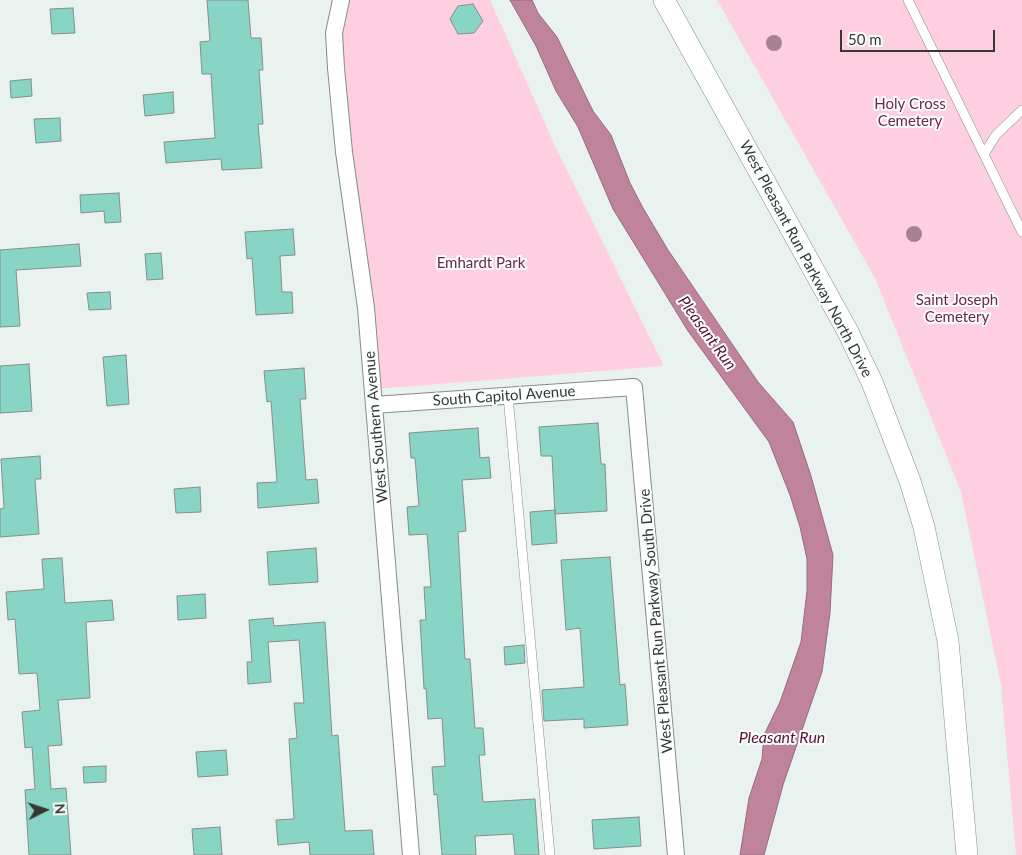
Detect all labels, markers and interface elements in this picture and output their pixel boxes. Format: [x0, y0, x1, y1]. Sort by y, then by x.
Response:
scale bar [842, 20, 997, 52]
text: 50 m [848, 30, 882, 48]
park label: Holy Cross Cemetery [874, 95, 946, 130]
street label: West Pleasant Run Parkway North Drive [736, 137, 876, 381]
park label: Emhardt Park [437, 254, 525, 272]
park label: Saint Joseph Cemetery [916, 291, 998, 326]
water label: Pleasant Run [674, 292, 740, 374]
street label: West Southern Avenue [360, 350, 392, 504]
street label: South Capitol Avenue [432, 382, 576, 410]
street label: West Pleasant Run Parkway South Drive [635, 488, 677, 754]
water label: Pleasant Run [739, 728, 825, 748]
north arrow [20, 785, 70, 835]
text: N [52, 803, 69, 815]

